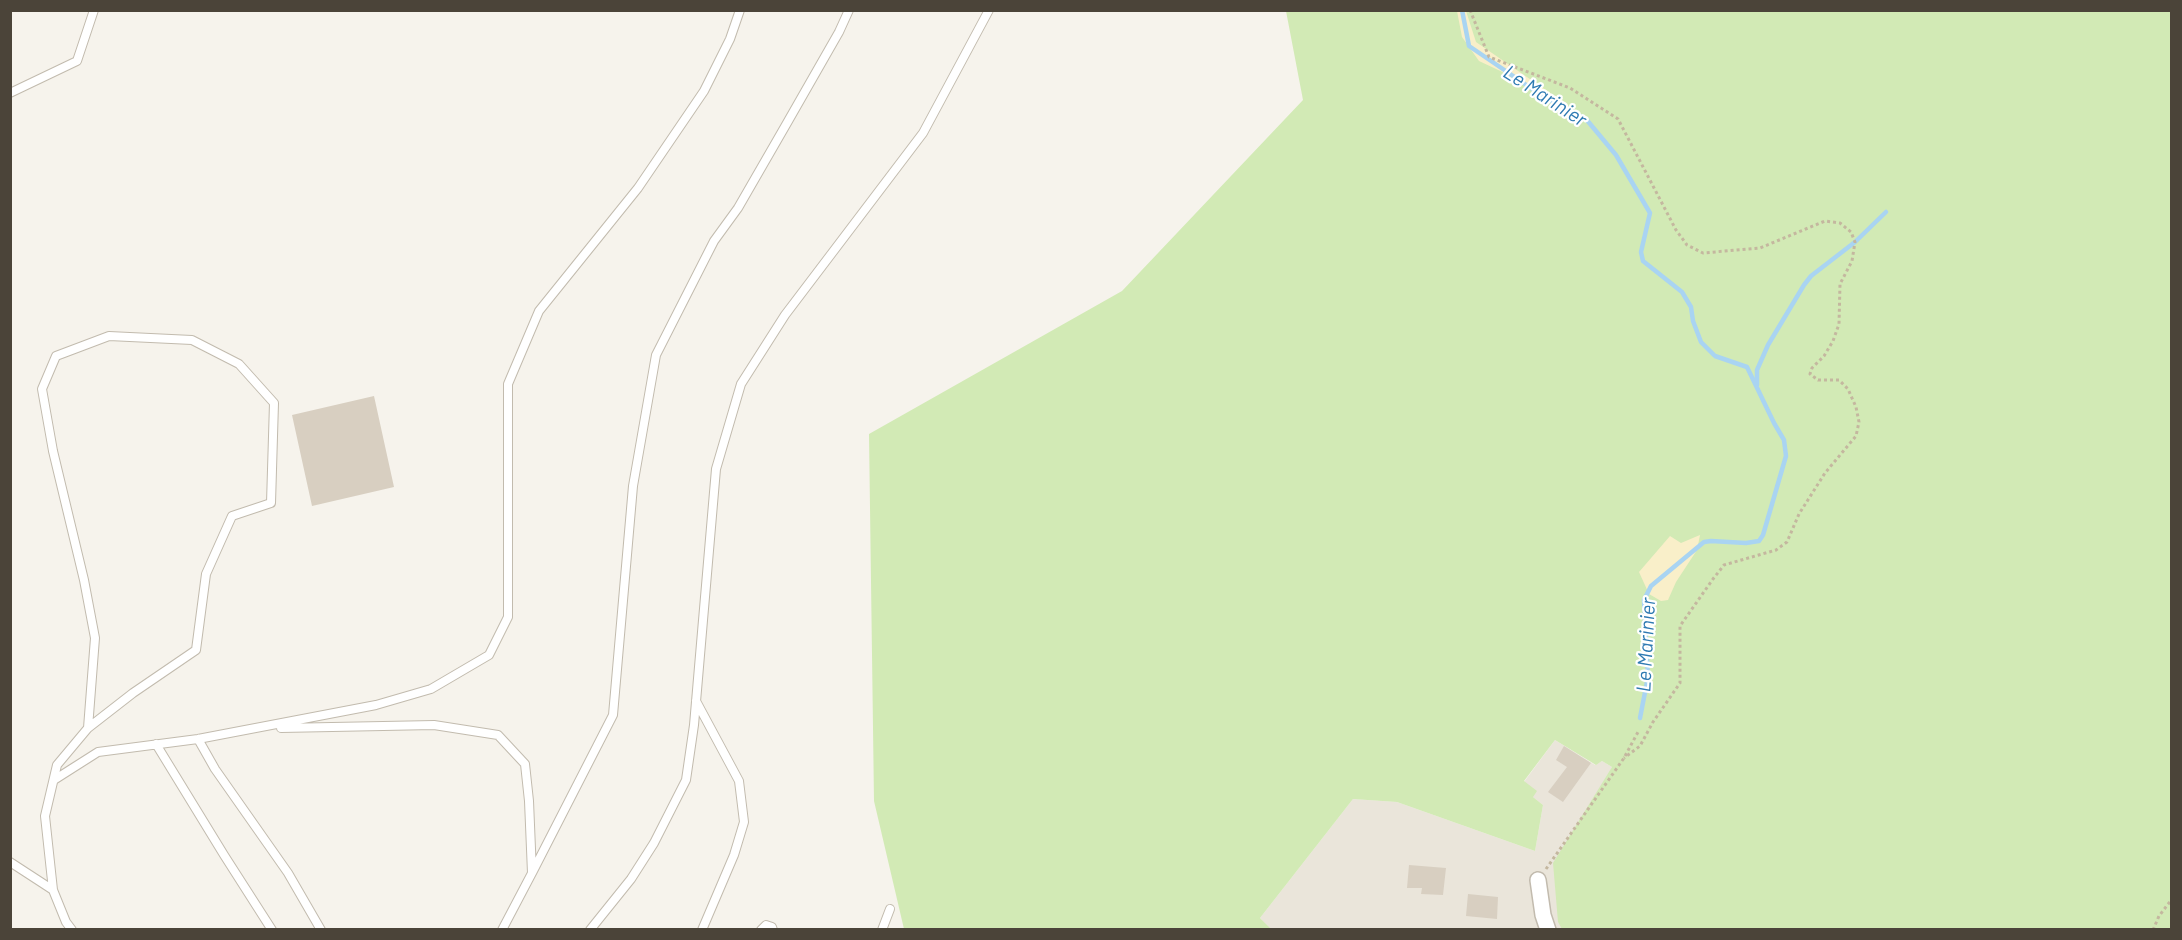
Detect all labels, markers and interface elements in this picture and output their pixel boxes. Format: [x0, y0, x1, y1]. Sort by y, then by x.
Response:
water label: Le Marinier [1499, 60, 1591, 132]
water label: Le Marinier [1632, 597, 1660, 693]

